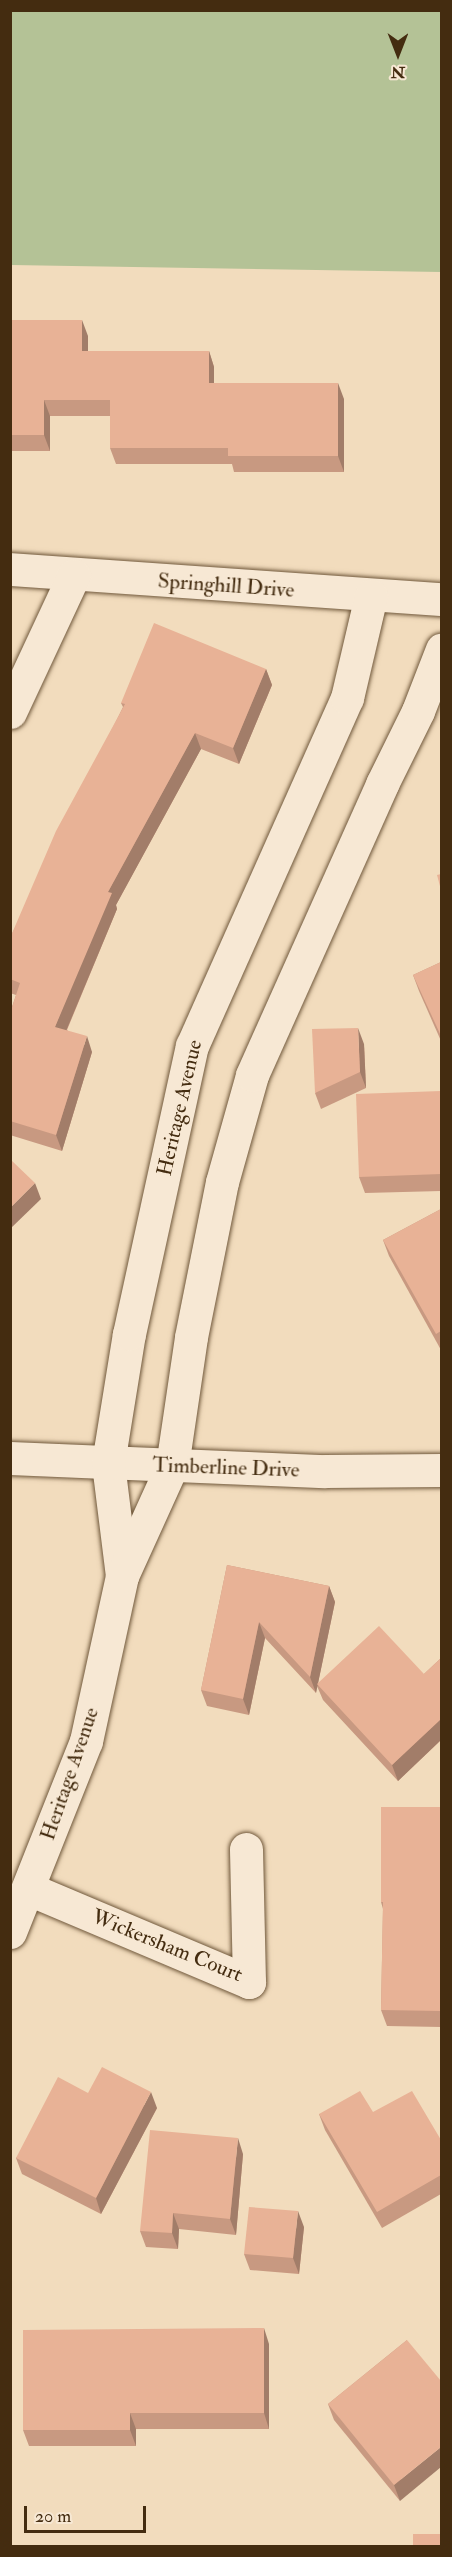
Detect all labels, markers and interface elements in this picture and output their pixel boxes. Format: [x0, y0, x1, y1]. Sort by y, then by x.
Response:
north arrow [368, 24, 428, 84]
text: N [391, 62, 405, 82]
street label: Springhill Drive [157, 569, 295, 603]
street label: Heritage Avenue [152, 1038, 208, 1178]
street label: Timberline Drive [152, 1453, 300, 1483]
street label: Heritage Avenue [35, 1704, 105, 1844]
street label: Wickersham Court [88, 1904, 246, 1988]
scale bar [27, 2494, 148, 2532]
text: 20 m [35, 2505, 71, 2528]

